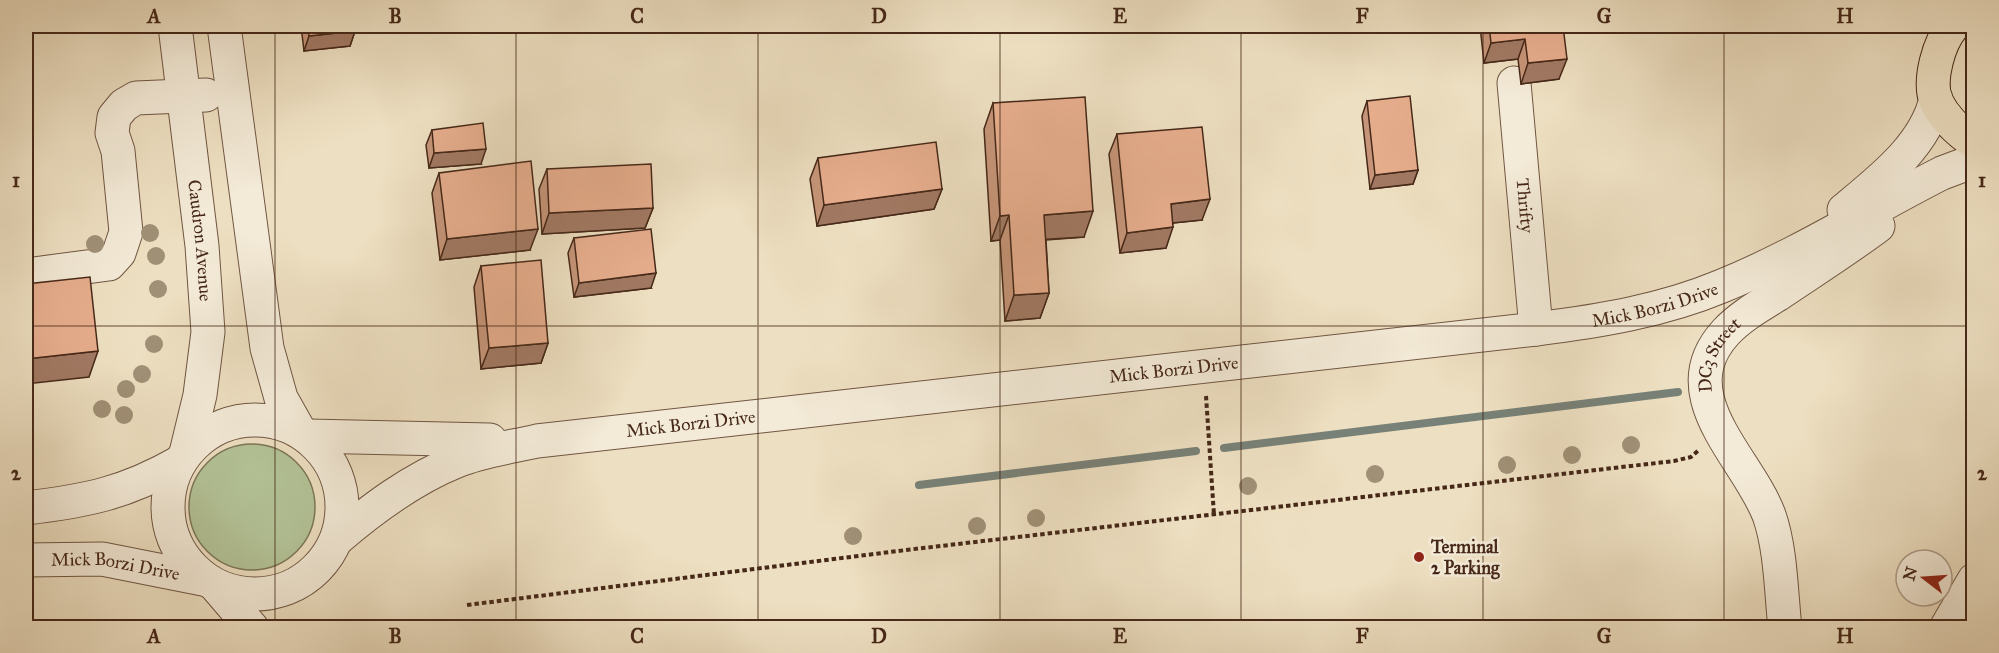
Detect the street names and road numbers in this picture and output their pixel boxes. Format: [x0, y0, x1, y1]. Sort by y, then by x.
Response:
street label: Thrifty [1512, 177, 1538, 234]
street label: Caudron Avenue [183, 178, 217, 302]
street label: Mick Borzi Drive [1590, 278, 1721, 332]
street label: DC3 Street [1694, 312, 1746, 393]
street label: Mick Borzi Drive [1108, 351, 1239, 388]
street label: Mick Borzi Drive [625, 406, 757, 442]
street label: Mick Borzi Drive [51, 548, 182, 585]

